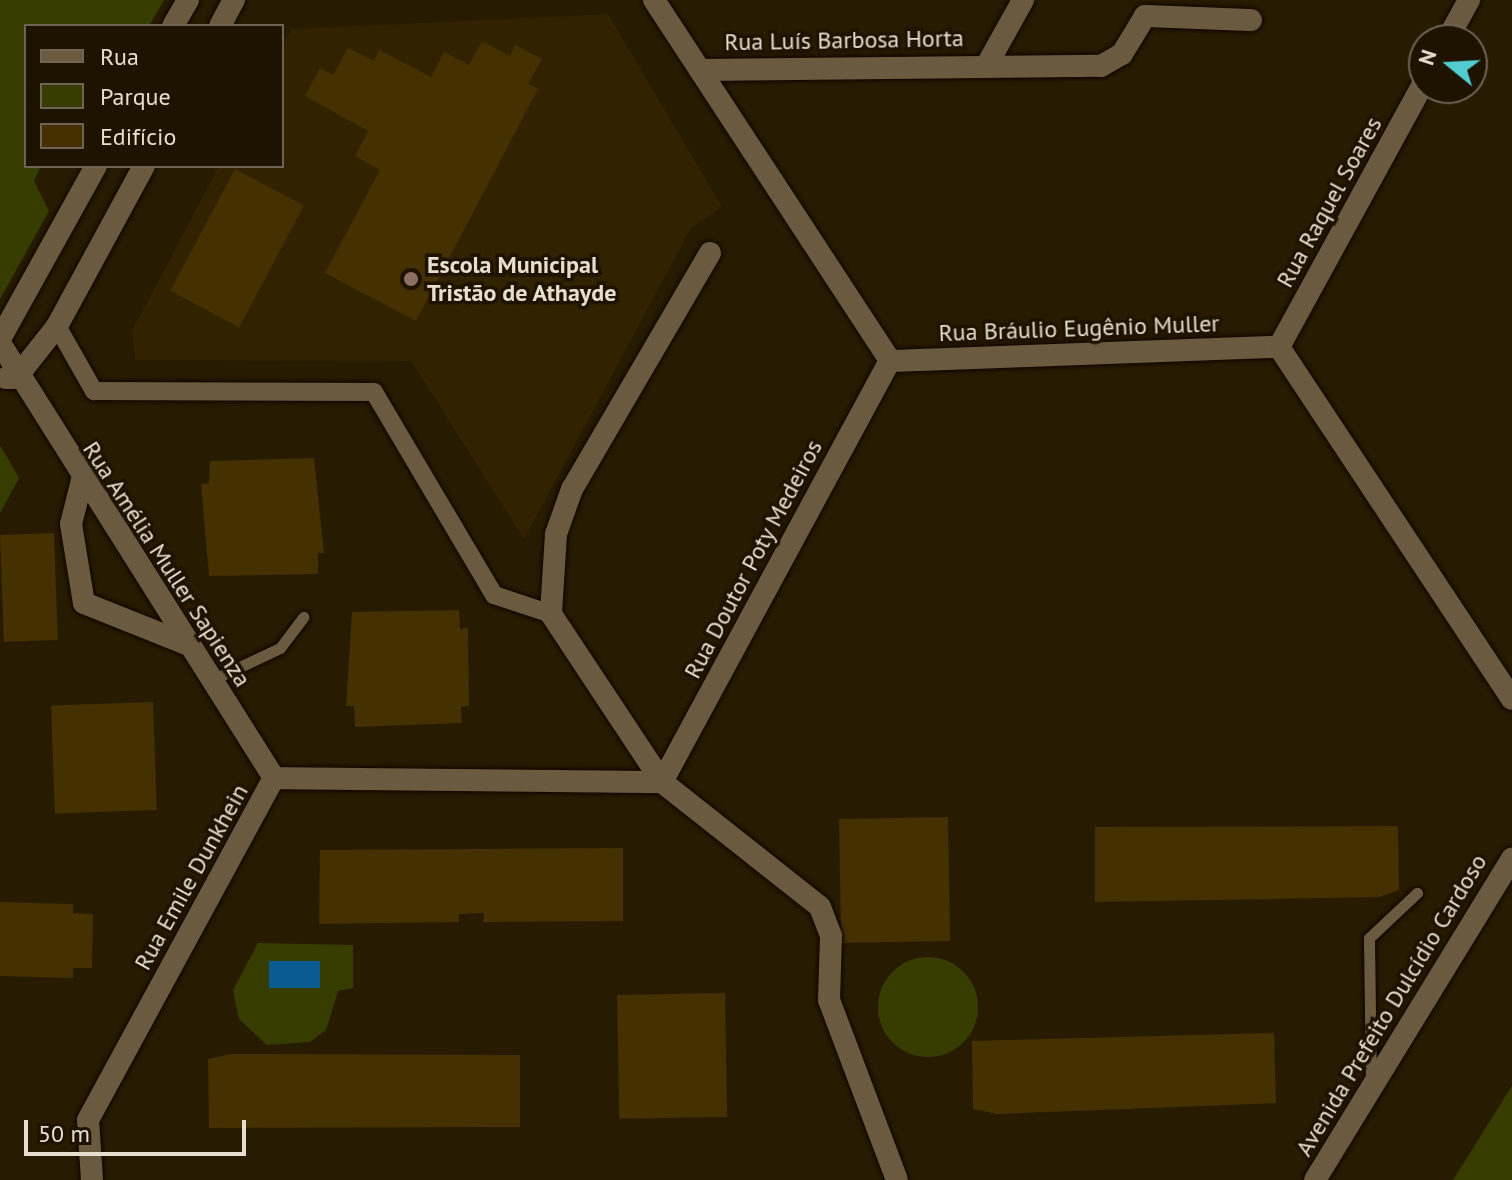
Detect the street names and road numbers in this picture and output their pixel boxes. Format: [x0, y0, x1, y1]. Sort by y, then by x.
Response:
street label: Rua Luís Barbosa Horta [724, 24, 964, 56]
street label: Rua Raquel Soares [1270, 112, 1388, 292]
street label: Rua Bráulio Eugênio Muller [938, 309, 1220, 347]
street label: Rua Doutor Poty Medeiros [678, 434, 828, 684]
street label: Rua Amélia Muller Sapienza [77, 436, 257, 692]
street label: Rua Emile Dunkhein [128, 779, 254, 975]
street label: Avenida Prefeito Dulcídio Cardoso [1289, 849, 1493, 1161]

